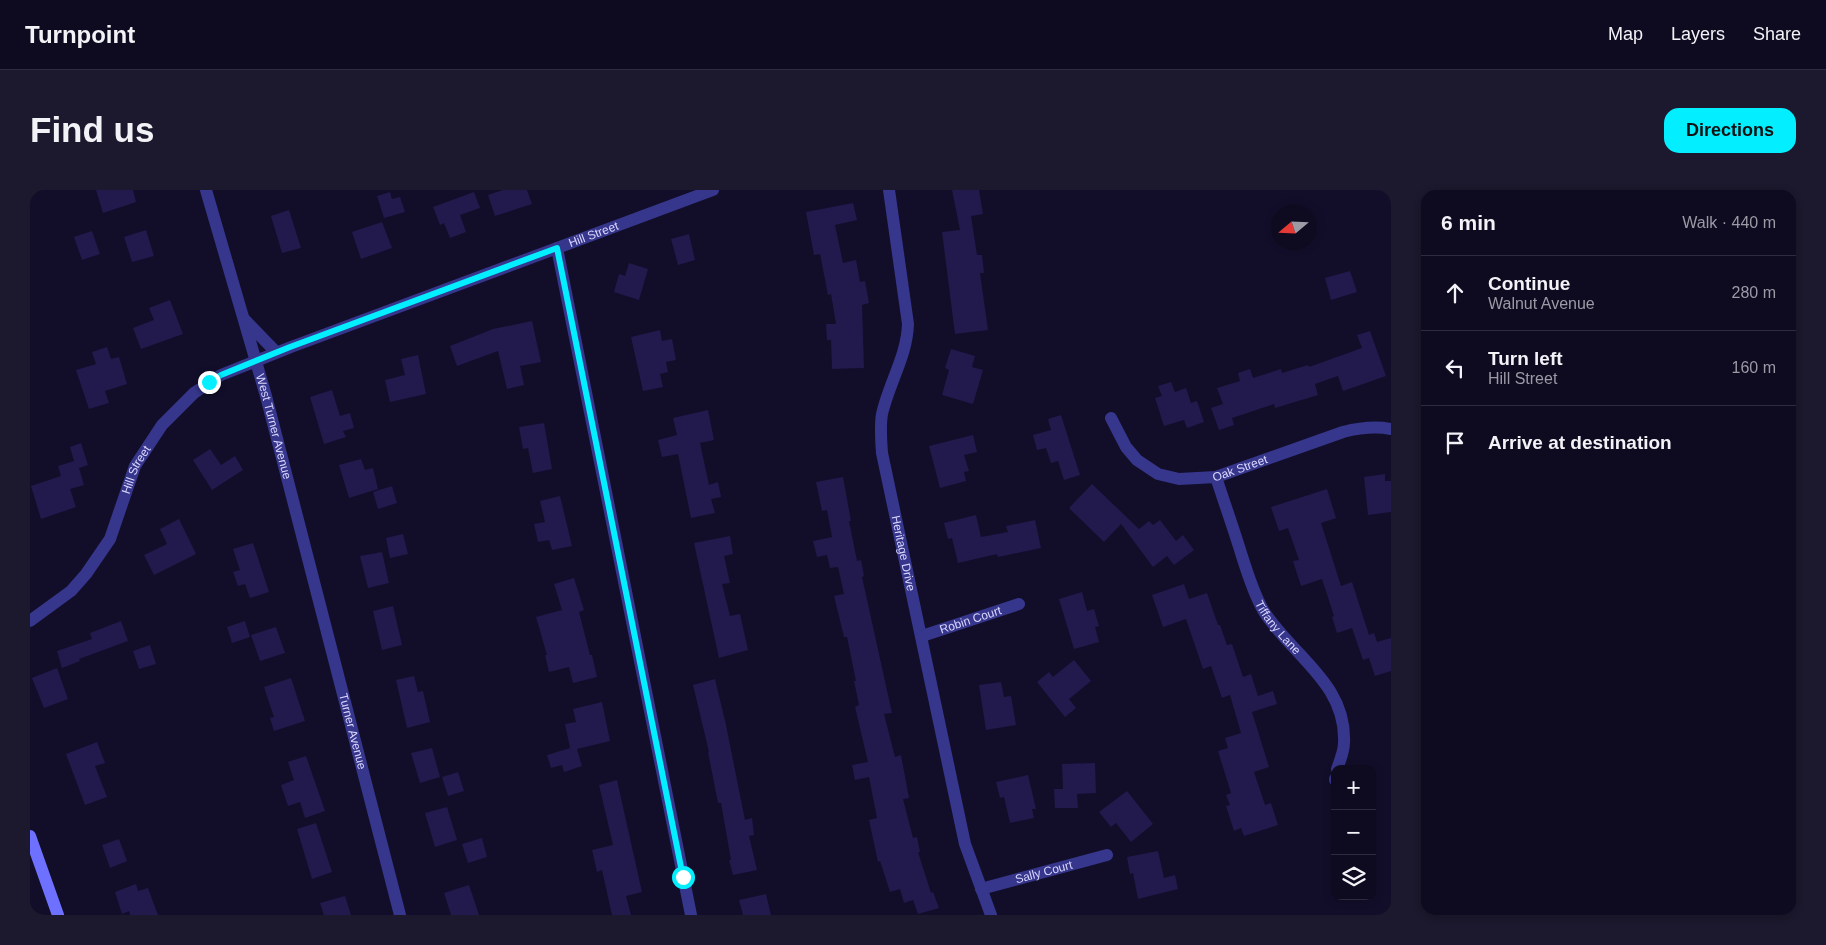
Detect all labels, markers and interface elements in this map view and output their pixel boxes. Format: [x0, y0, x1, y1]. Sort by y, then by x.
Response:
text: Turnpoint [25, 21, 135, 48]
text: Map [1608, 24, 1643, 44]
text: Layers [1671, 24, 1725, 44]
text: Share [1753, 24, 1801, 44]
button: Directions [1664, 108, 1796, 153]
text: Find us [30, 110, 154, 149]
north arrow [1271, 205, 1316, 250]
text: 6 min [1441, 211, 1496, 234]
text: Walk · 440 m [1682, 214, 1776, 231]
street label: Hill Street [567, 219, 621, 250]
text: Continue [1488, 273, 1570, 294]
icon: ahead [1441, 279, 1469, 307]
text: 280 m [1732, 284, 1776, 301]
text: Walnut Avenue [1488, 295, 1595, 312]
text: Turn left [1488, 348, 1563, 369]
icon: left [1441, 354, 1469, 382]
text: 160 m [1732, 359, 1776, 376]
text: Hill Street [1488, 370, 1557, 387]
route end [198, 371, 221, 394]
street label: West Turner Avenue [253, 372, 294, 481]
icon: arrive [1441, 429, 1469, 457]
text: Arrive at destination [1488, 432, 1672, 453]
street label: Hill Street [119, 442, 154, 496]
street label: Oak Street [1211, 452, 1270, 485]
street label: Heritage Drive [888, 514, 918, 593]
street label: Tiffany Lane [1252, 598, 1304, 658]
street label: Robin Court [938, 603, 1004, 637]
street label: Turner Avenue [336, 692, 369, 771]
map controls [1331, 765, 1376, 900]
button: + [1331, 765, 1376, 810]
button: − [1331, 810, 1376, 855]
button: layers [1331, 855, 1376, 900]
street label: Sally Court [1014, 857, 1075, 886]
route start [672, 866, 695, 889]

